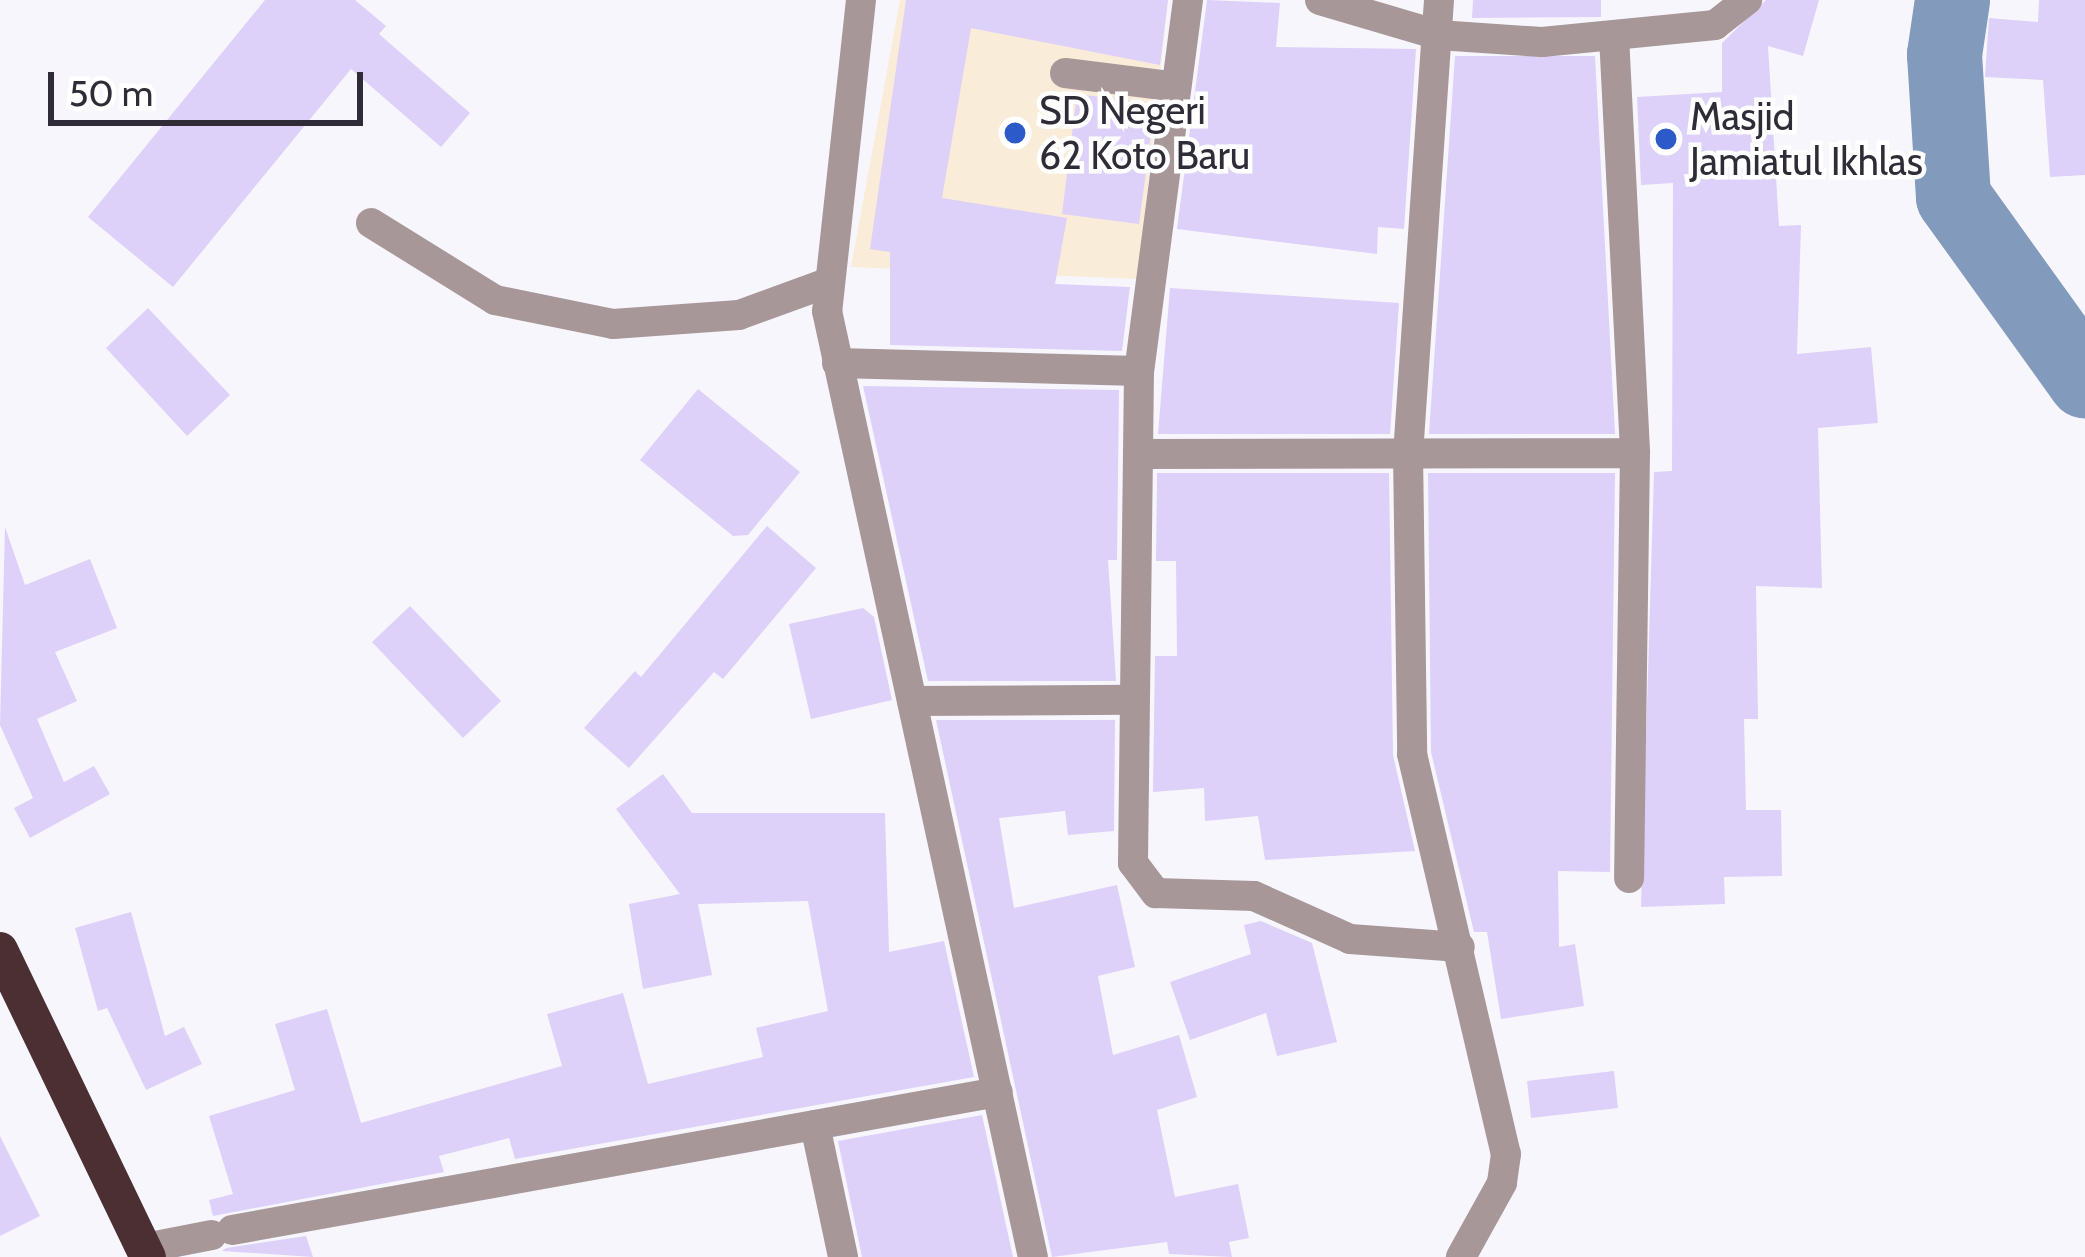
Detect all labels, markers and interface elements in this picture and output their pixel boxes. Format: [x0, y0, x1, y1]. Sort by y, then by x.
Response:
scale bar [54, 48, 369, 122]
text: 50 m [69, 71, 153, 115]
place label: SD Negeri 62 Koto Baru [1039, 88, 1250, 179]
place label: Masjid Jamiatul Ikhlas [1690, 94, 1923, 185]
marker: SD Negeri 62 Koto Baru [1002, 120, 1028, 146]
marker: Masjid Jamiatul Ikhlas [1653, 126, 1679, 152]

